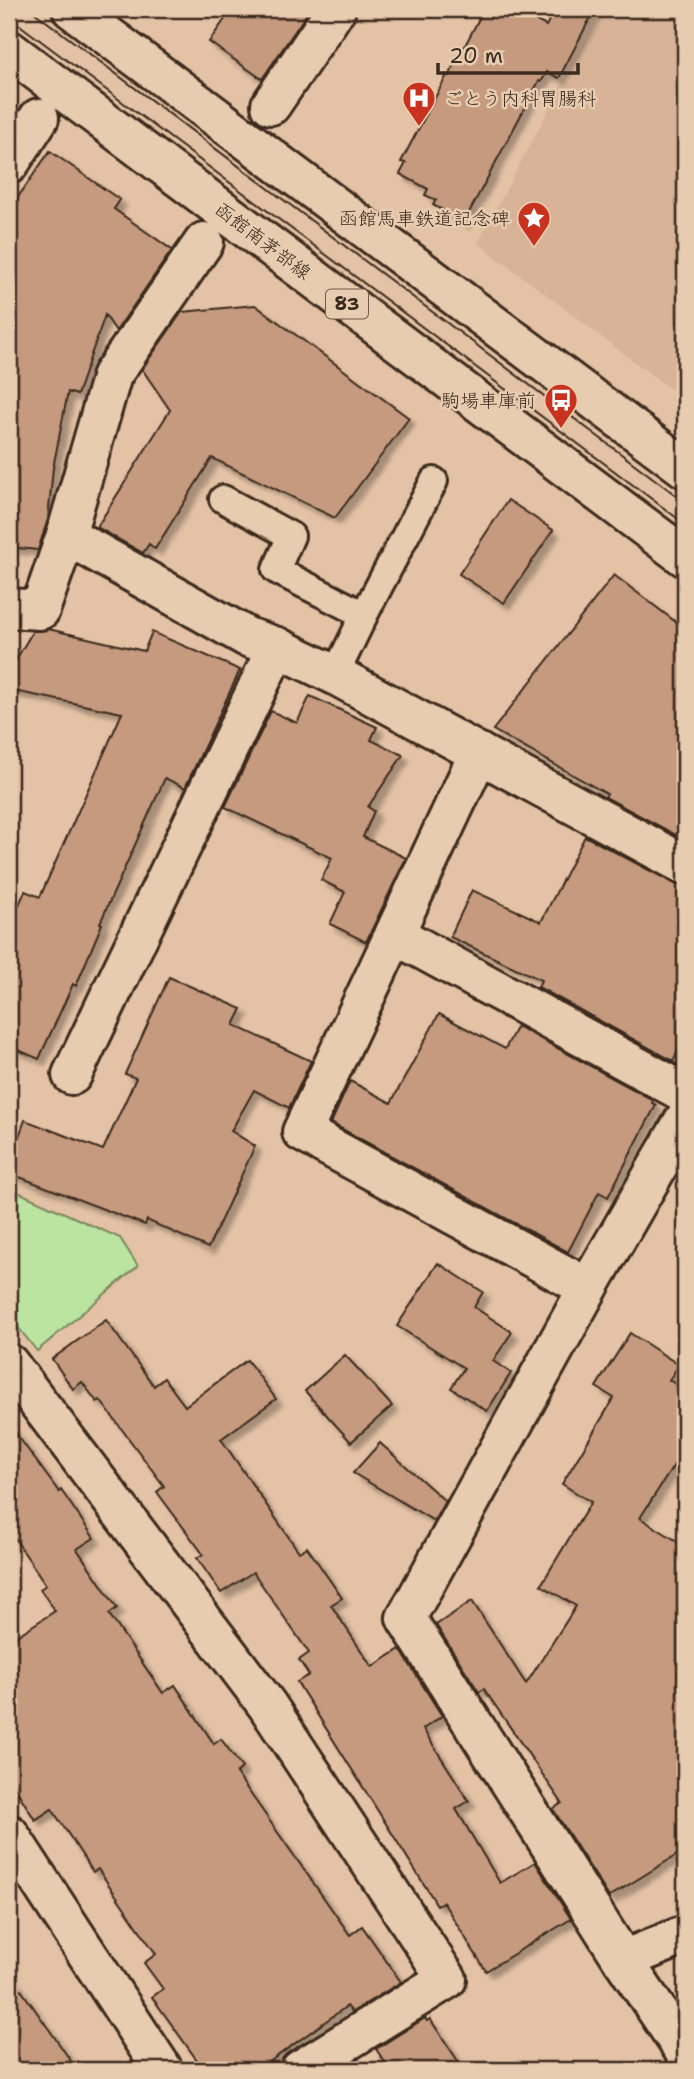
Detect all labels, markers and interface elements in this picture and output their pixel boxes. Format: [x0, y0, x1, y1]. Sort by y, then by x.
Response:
scale bar [438, 32, 578, 76]
text: 20 m [449, 42, 503, 70]
hospital icon: ごとう内科胃腸科 [400, 79, 438, 128]
place label: ごとう内科胃腸科 [444, 86, 596, 111]
street label: 函館南茅部線 [210, 197, 316, 285]
place icon: 函館馬車鉄道記念碑 [515, 199, 553, 248]
place label: 函館馬車鉄道記念碑 [339, 206, 510, 231]
road number: 83 [326, 290, 368, 318]
bus stop icon: 駒場車庫前 [542, 381, 580, 430]
place label: 駒場車庫前 [441, 388, 536, 413]

